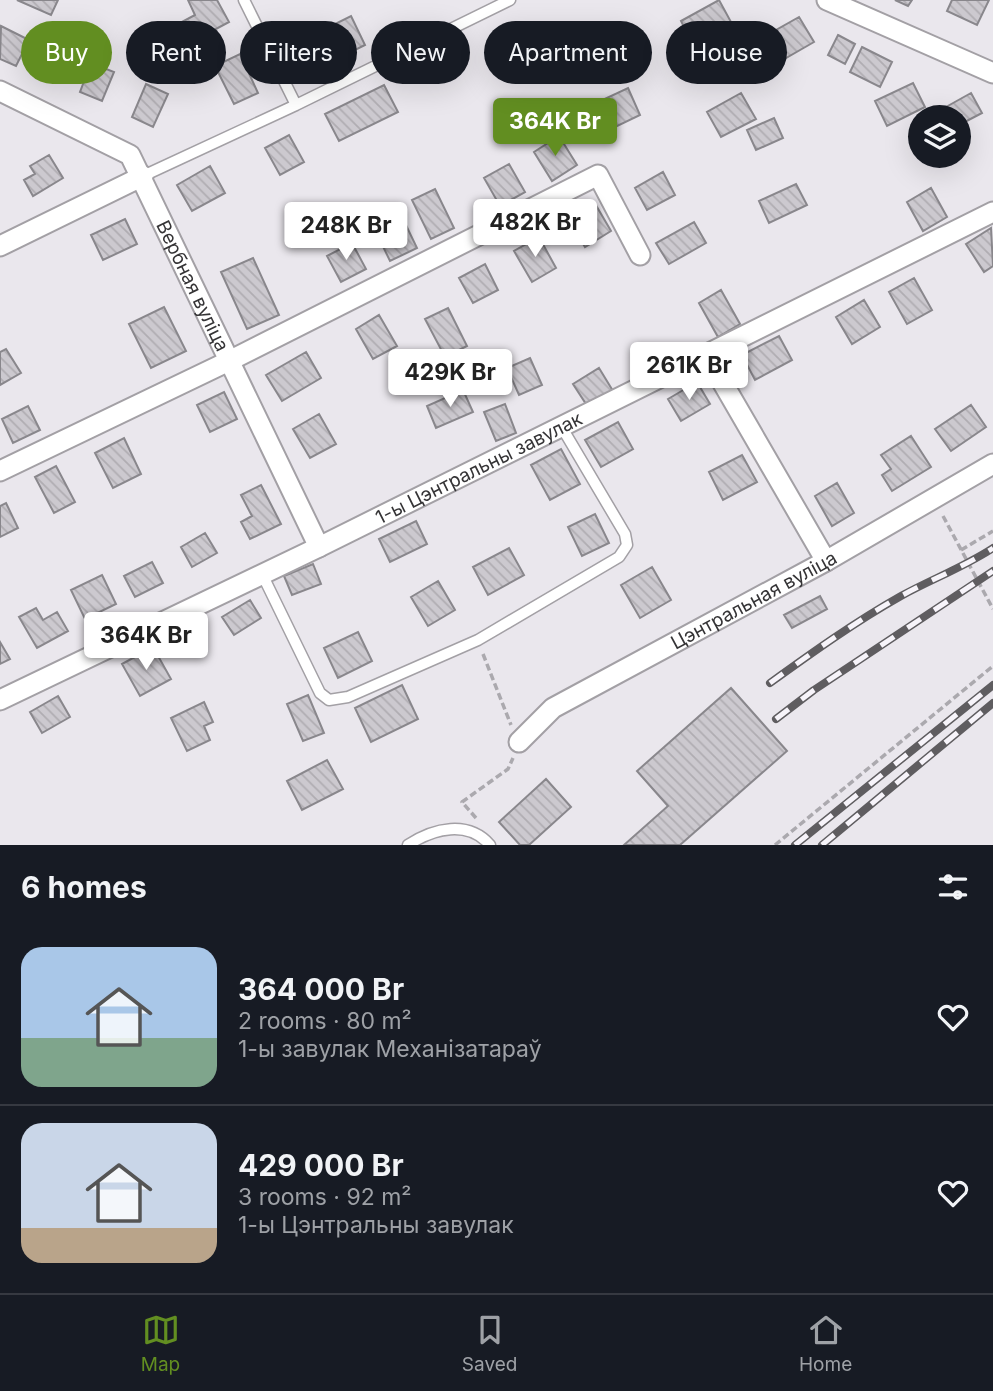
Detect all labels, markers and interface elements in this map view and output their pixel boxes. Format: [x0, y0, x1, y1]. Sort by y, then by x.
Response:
chip: Buy [21, 21, 112, 84]
chip: Rent [126, 21, 226, 84]
chip: Filters [240, 21, 357, 84]
chip: New [371, 21, 470, 84]
chip: Apartment [484, 21, 652, 84]
chip: House [666, 21, 787, 84]
pin: 364K Br [490, 99, 620, 158]
map controls [908, 105, 971, 168]
button: layers [908, 105, 971, 168]
text: 364K Br [509, 107, 601, 135]
pin: 482K Br [470, 200, 600, 259]
pin: 248K Br [281, 202, 411, 262]
text: 482K Br [489, 208, 581, 236]
text: 248K Br [300, 211, 392, 239]
street label: Вербная вуліца [152, 217, 234, 355]
pin: 261K Br [624, 342, 754, 402]
pin: 429K Br [385, 350, 515, 409]
text: 261K Br [646, 351, 732, 379]
text: 429K Br [404, 358, 496, 386]
street label: 1-ы Цэнтральны завулак [371, 406, 586, 529]
street label: Цэнтральная вуліца [667, 546, 841, 654]
pin: 364K Br [81, 612, 211, 672]
text: 364K Br [100, 621, 192, 649]
icon: filters [934, 868, 972, 906]
text: 6 homes [21, 869, 147, 905]
text: 364 000 Br [238, 971, 404, 1007]
icon: home [77, 975, 161, 1059]
icon: heart [934, 998, 972, 1036]
text: 2 rooms · 80 m² [238, 1007, 412, 1035]
text: 1-ы завулак Механізатараў [238, 1035, 542, 1063]
text: 429 000 Br [238, 1147, 404, 1183]
icon: home [77, 1151, 161, 1235]
icon: heart [934, 1174, 972, 1212]
text: 3 rooms · 92 m² [238, 1183, 411, 1211]
text: 1-ы Цэнтральны завулак [238, 1211, 514, 1239]
tab: Map [141, 1311, 180, 1376]
tab: Saved [462, 1311, 517, 1376]
tab: Home [799, 1311, 852, 1376]

